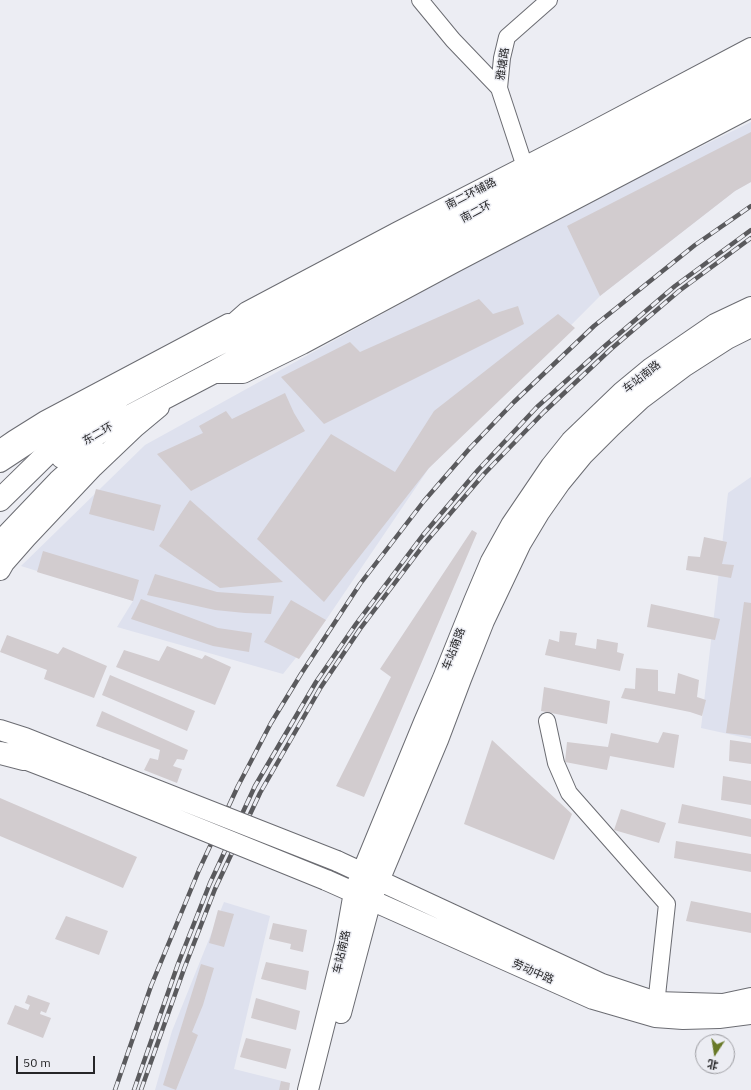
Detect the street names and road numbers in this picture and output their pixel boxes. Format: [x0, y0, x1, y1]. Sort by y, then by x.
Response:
street label: 雅塘路 [494, 47, 512, 81]
street label: 南二环辅路 [444, 176, 498, 212]
street label: 南二环 [458, 198, 494, 226]
street label: 车站南路 [621, 358, 663, 396]
street label: 东二环 [80, 420, 116, 448]
street label: 车站南路 [440, 626, 468, 672]
street label: 车站南路 [331, 929, 353, 975]
street label: 劳动中路 [510, 957, 556, 987]

